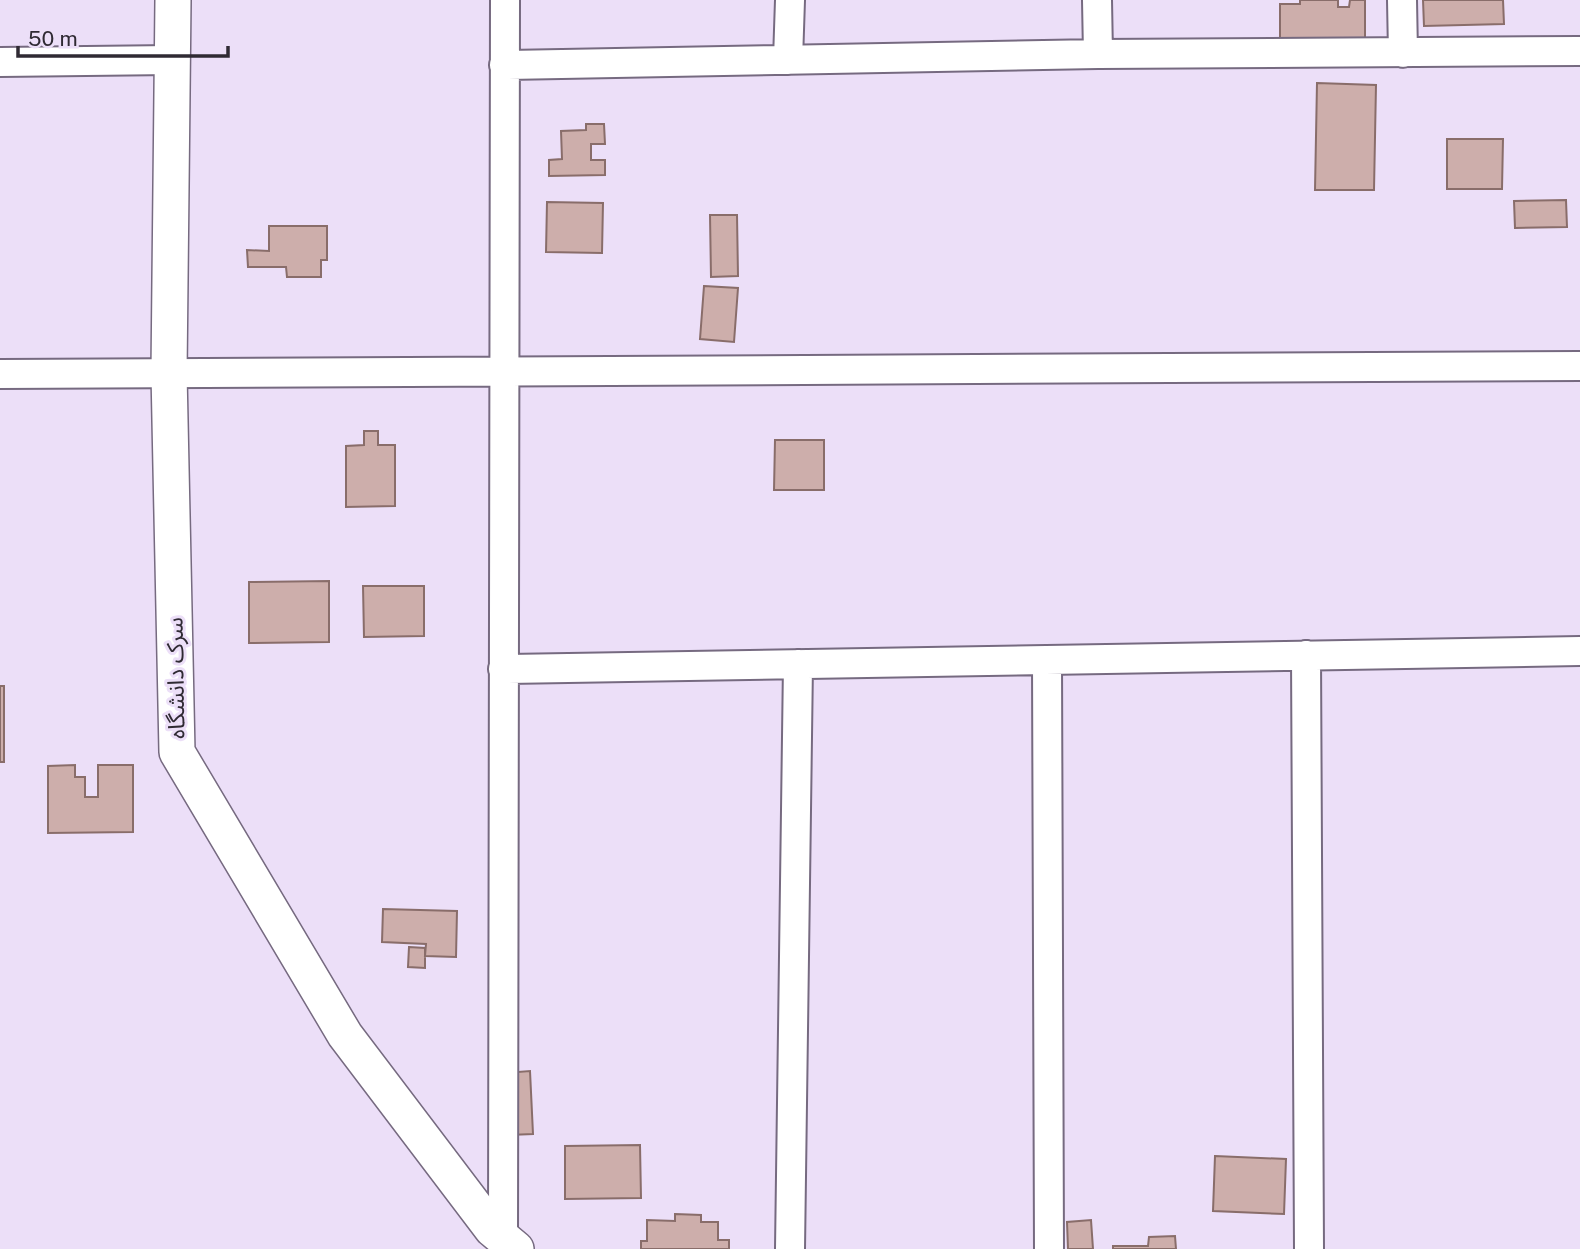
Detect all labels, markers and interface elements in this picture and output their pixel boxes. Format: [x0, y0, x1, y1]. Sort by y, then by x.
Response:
scale bar [18, 14, 228, 58]
text: 50 m [28, 26, 78, 51]
street label: سرک دانشگاه [160, 617, 191, 739]

